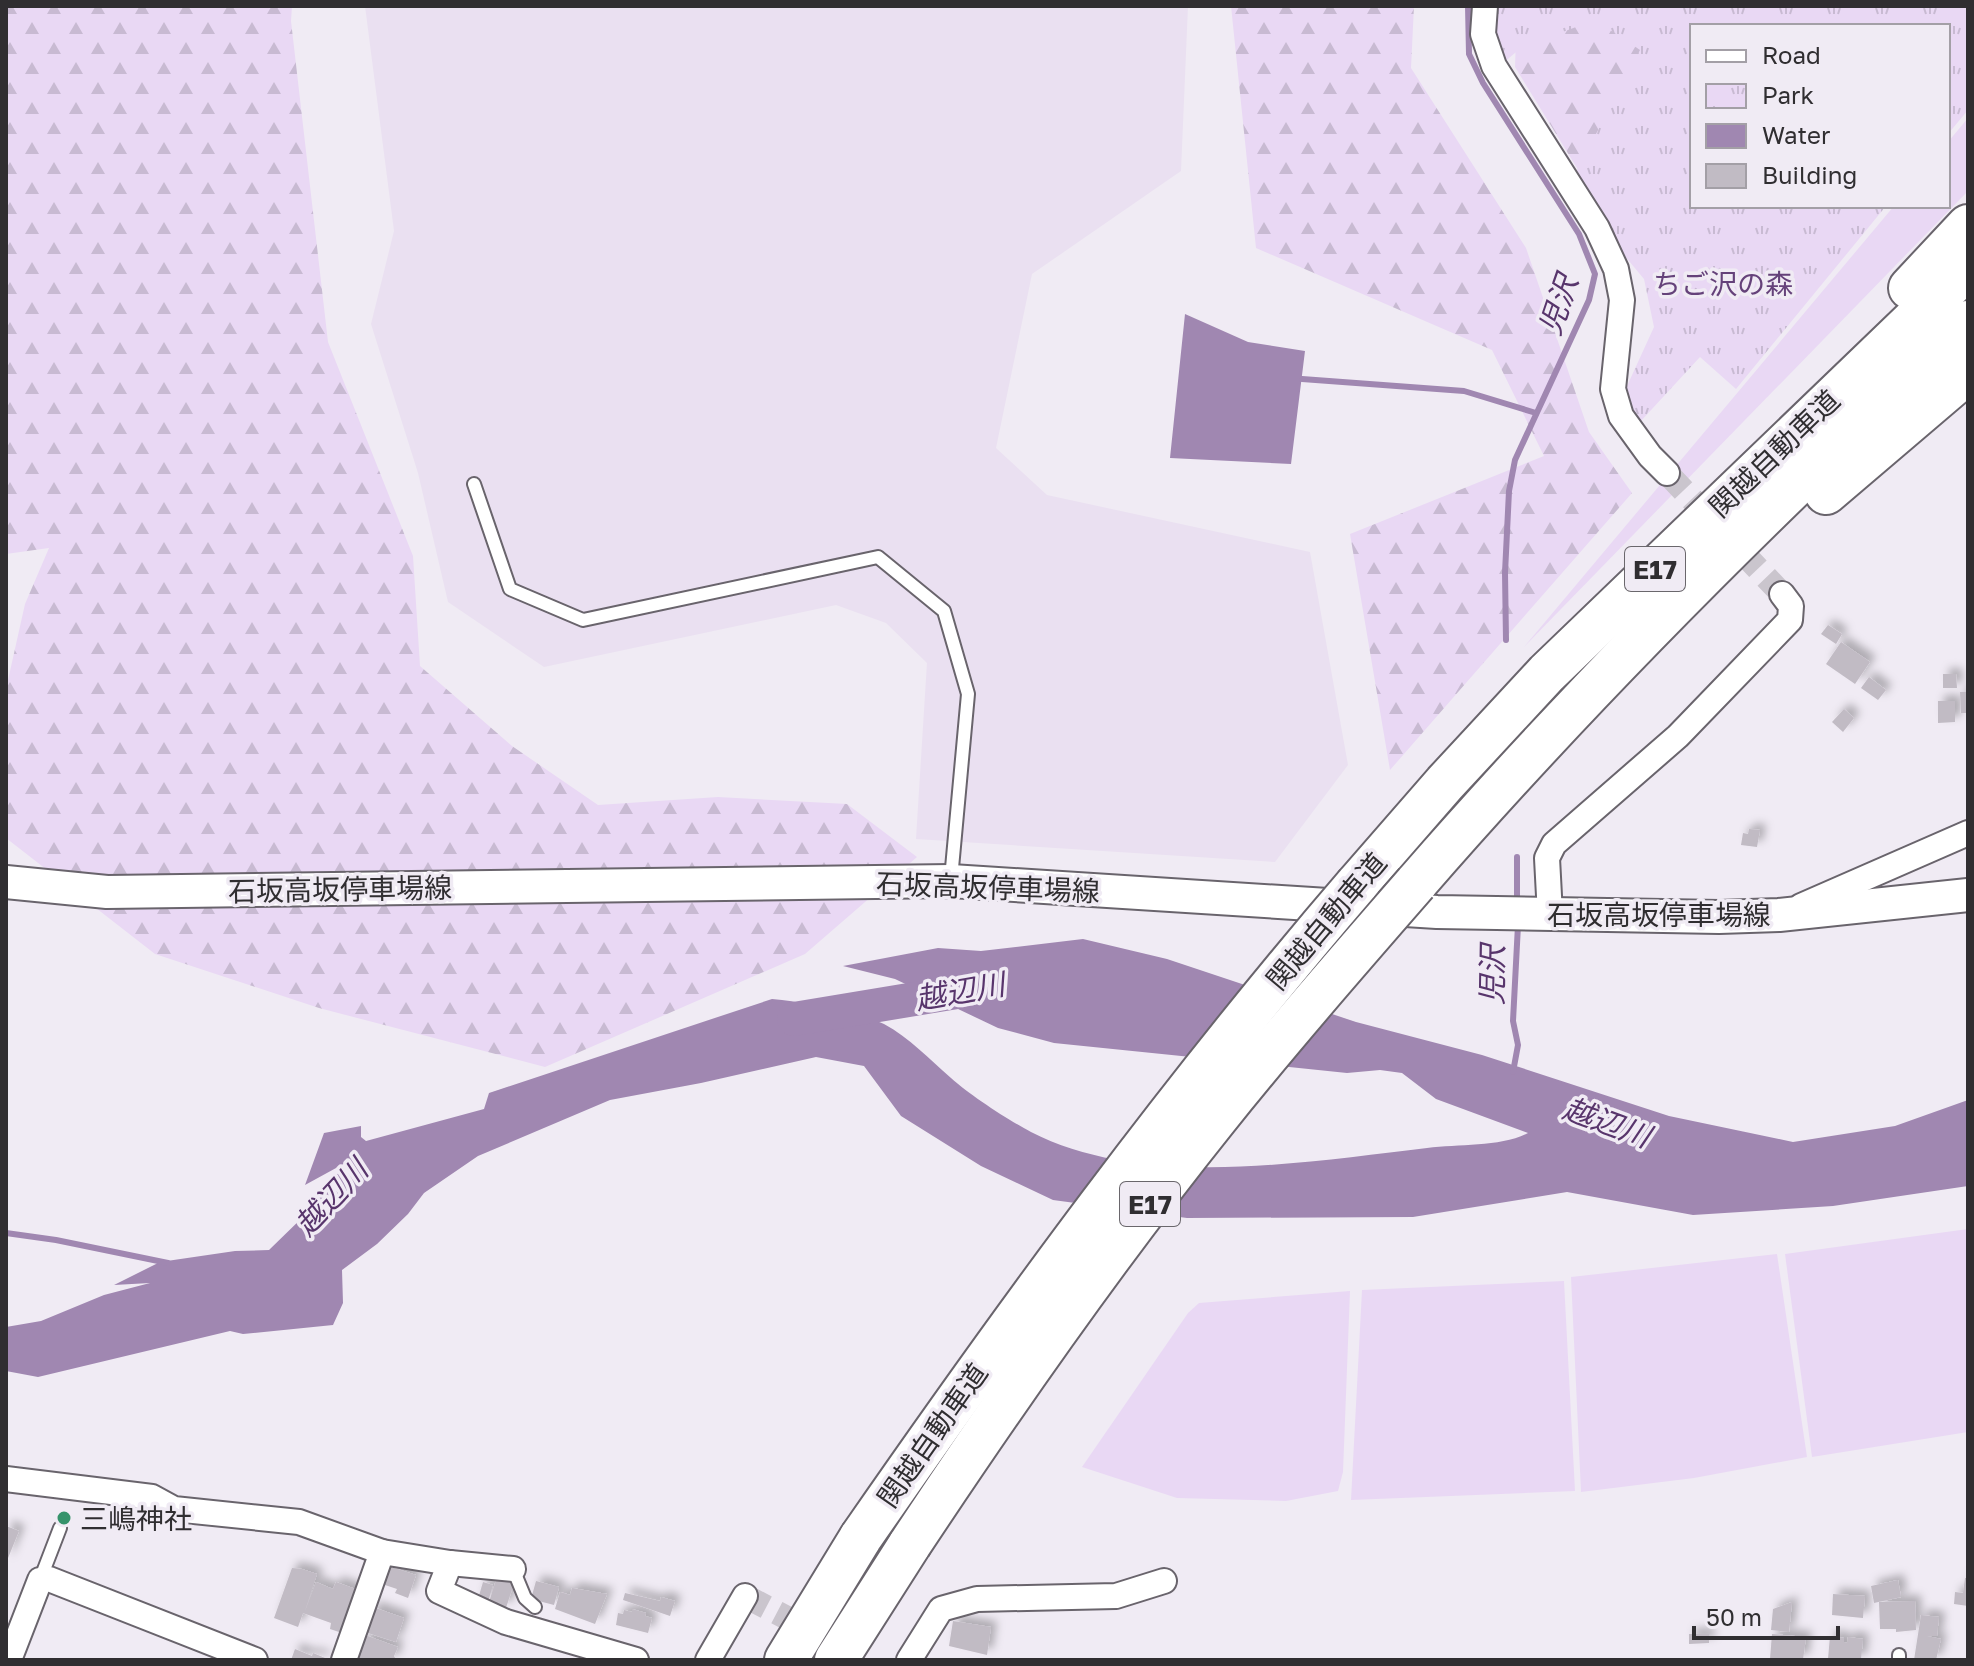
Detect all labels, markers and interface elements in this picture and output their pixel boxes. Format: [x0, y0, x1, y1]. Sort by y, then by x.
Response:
legend [1690, 24, 1950, 208]
text: Road [1762, 40, 1821, 69]
text: Park [1762, 80, 1814, 109]
text: Water [1762, 120, 1830, 149]
text: Building [1762, 160, 1857, 189]
water label: 児沢 [1531, 267, 1586, 339]
park label: ちご沢の森 [1653, 267, 1793, 300]
street label: 関越自動車道 [1702, 383, 1846, 523]
road number: E17 [1625, 547, 1685, 591]
street label: 関越自動車道 [1259, 846, 1393, 996]
street label: 石坂高坂停車場線 [875, 867, 1101, 907]
street label: 石坂高坂停車場線 [228, 871, 452, 907]
street label: 石坂高坂停車場線 [1547, 898, 1771, 931]
water label: 児沢 [1473, 941, 1511, 1005]
water label: 越辺川 [913, 965, 1010, 1017]
water label: 越辺川 [1559, 1090, 1658, 1155]
water label: 越辺川 [287, 1150, 377, 1242]
road number: E17 [1120, 1182, 1180, 1226]
street label: 関越自動車道 [870, 1357, 994, 1513]
place label: 三嶋神社 [80, 1502, 192, 1535]
marker: 三嶋神社 [55, 1509, 73, 1527]
scale bar [1694, 1590, 1838, 1640]
text: 50 m [1706, 1602, 1762, 1631]

